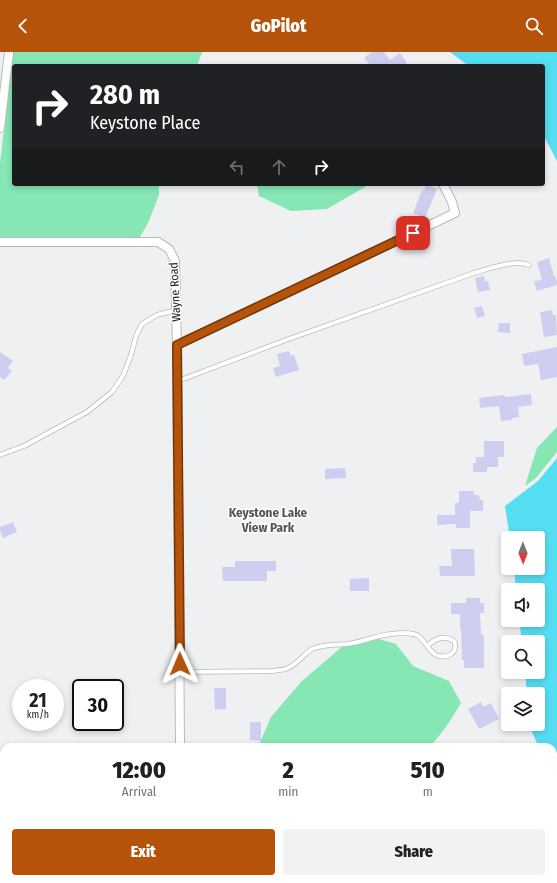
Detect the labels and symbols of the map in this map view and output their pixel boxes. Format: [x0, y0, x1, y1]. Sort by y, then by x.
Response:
pin [396, 216, 430, 250]
street label: Wayne Road [166, 262, 184, 322]
district label: Keystone Lake View Park [229, 505, 308, 535]
north arrow [501, 531, 545, 575]
position arrow [159, 643, 201, 685]
speed limit sign: 30 [72, 679, 124, 731]

